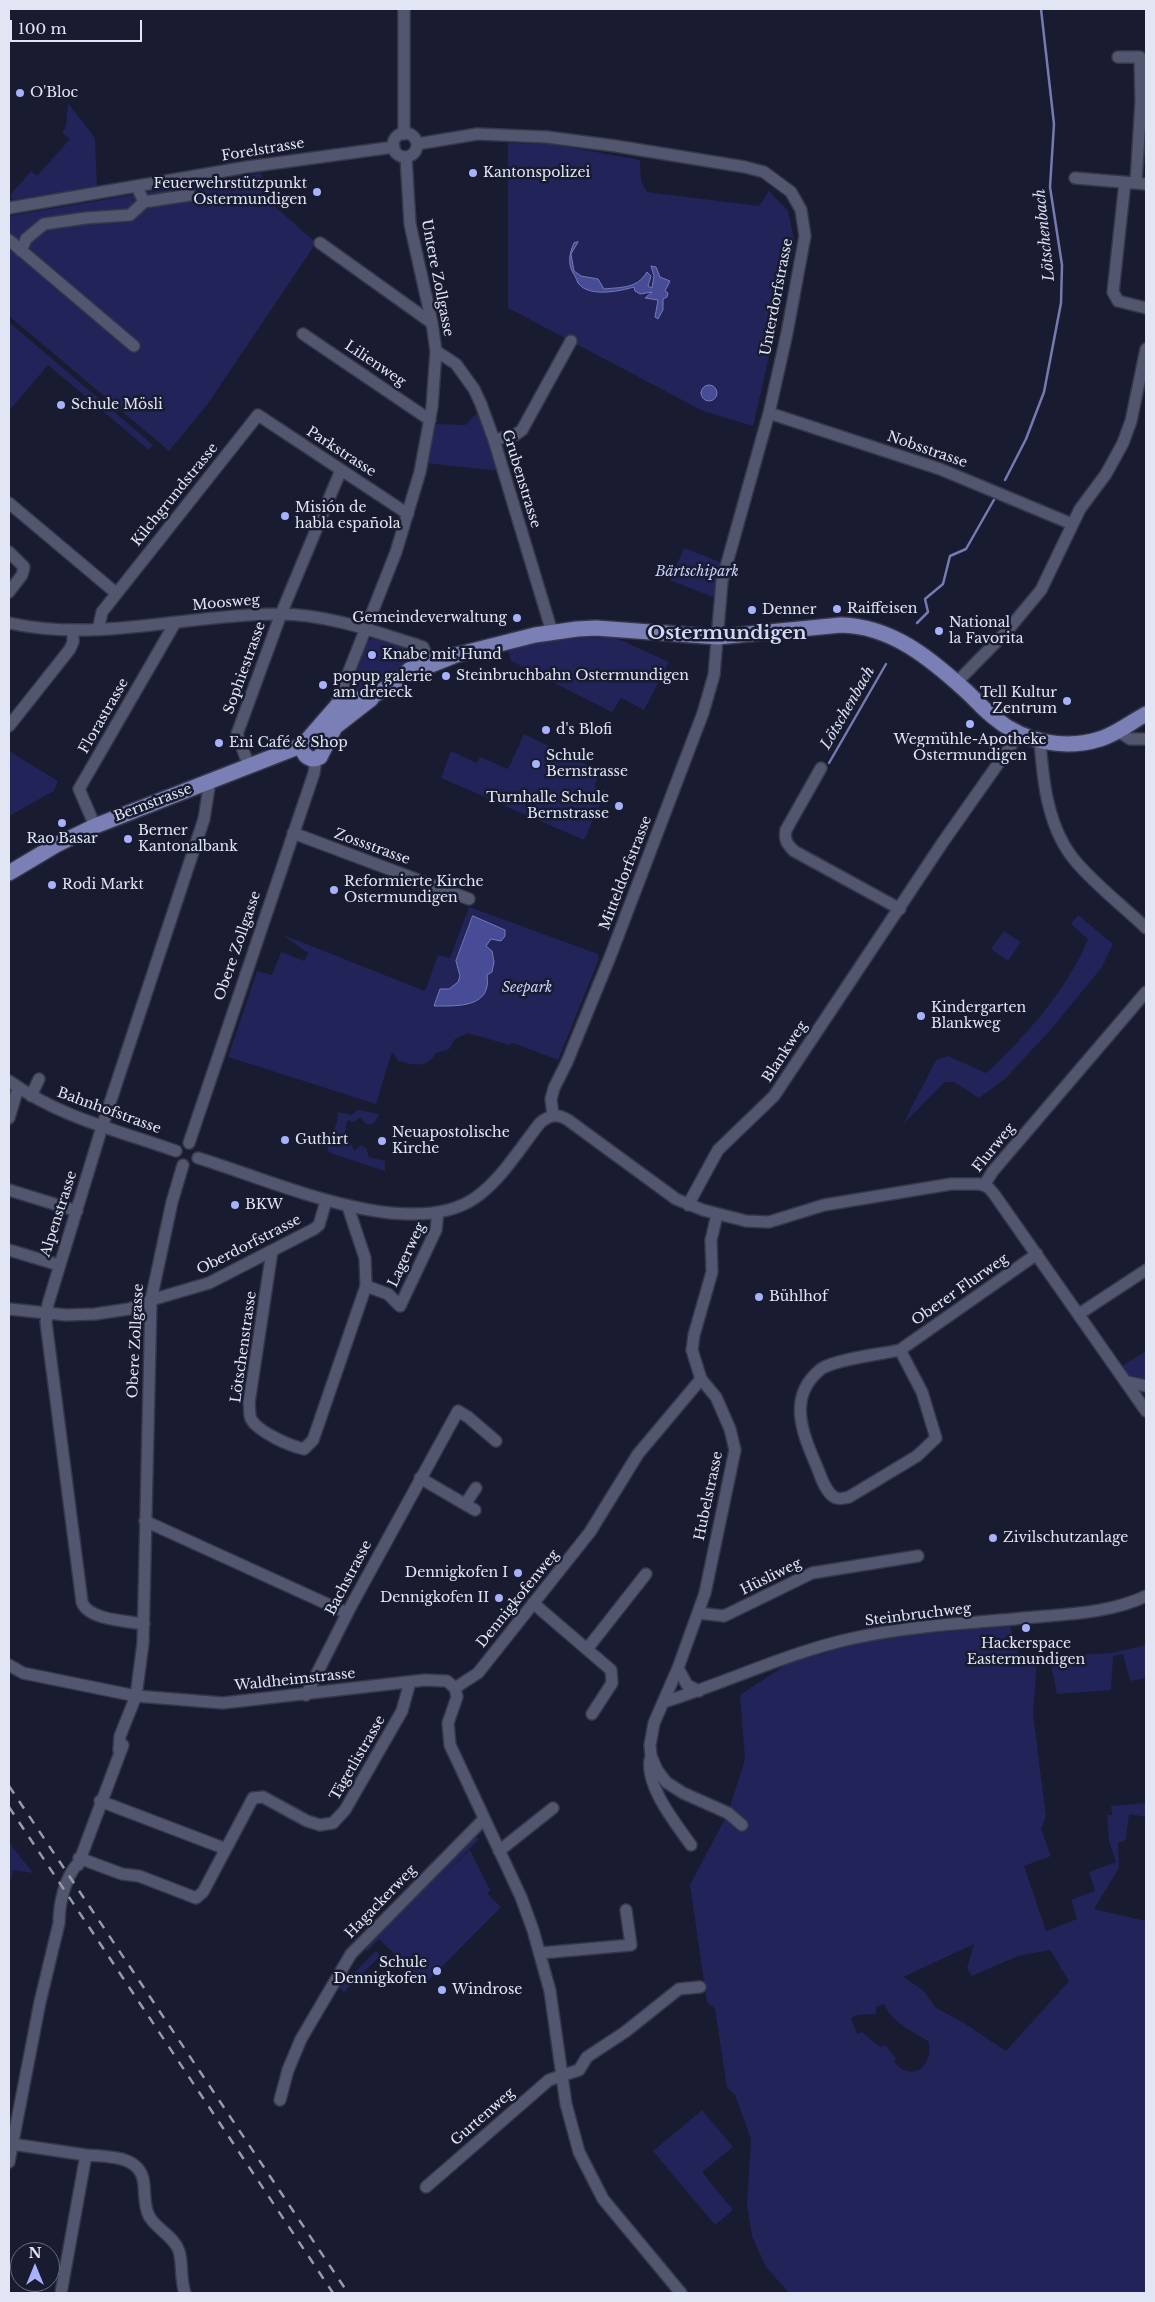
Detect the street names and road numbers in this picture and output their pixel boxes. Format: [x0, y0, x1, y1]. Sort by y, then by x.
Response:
street label: Forelstrasse [220, 135, 306, 165]
street label: Untere Zollgasse [417, 218, 457, 338]
street label: Unterdorfstrasse [757, 237, 797, 357]
street label: Lilienweg [341, 338, 409, 390]
street label: Parkstrasse [303, 423, 379, 481]
street label: Grubenstrasse [498, 428, 544, 530]
street label: Nobsstrasse [885, 428, 969, 472]
street label: Kilchgrundstrasse [128, 440, 222, 550]
street label: Moosweg [192, 592, 260, 614]
street label: Sophiestrasse [221, 620, 269, 716]
street label: Florastrasse [76, 675, 132, 757]
street label: Bernstrasse [112, 780, 194, 826]
street label: Mitteldorfstrasse [596, 813, 656, 933]
street label: Zossstrasse [332, 826, 412, 868]
street label: Obere Zollgasse [211, 889, 265, 1003]
street label: Blankweg [759, 1018, 811, 1086]
street label: Bahnhofstrasse [55, 1084, 163, 1138]
street label: Flurweg [969, 1120, 1019, 1176]
street label: Alpenstrasse [37, 1169, 81, 1259]
street label: Oberdorfstrasse [194, 1211, 304, 1279]
street label: Lagerweg [385, 1220, 429, 1290]
street label: Oberer Flurweg [909, 1250, 1011, 1330]
street label: Obere Zollgasse [125, 1283, 147, 1399]
street label: Lötschenstrasse [228, 1290, 260, 1404]
street label: Hubelstrasse [691, 1450, 727, 1542]
street label: Bachstrasse [322, 1538, 376, 1618]
street label: Dennigkofenweg [473, 1547, 563, 1651]
street label: Hüsliweg [738, 1555, 804, 1599]
street label: Steinbruchweg [864, 1600, 972, 1630]
street label: Waldheimstrasse [234, 1665, 356, 1695]
street label: Tägetlistrasse [327, 1713, 389, 1803]
street label: Hagackerweg [342, 1862, 420, 1942]
street label: Gurtenweg [448, 2085, 518, 2149]

